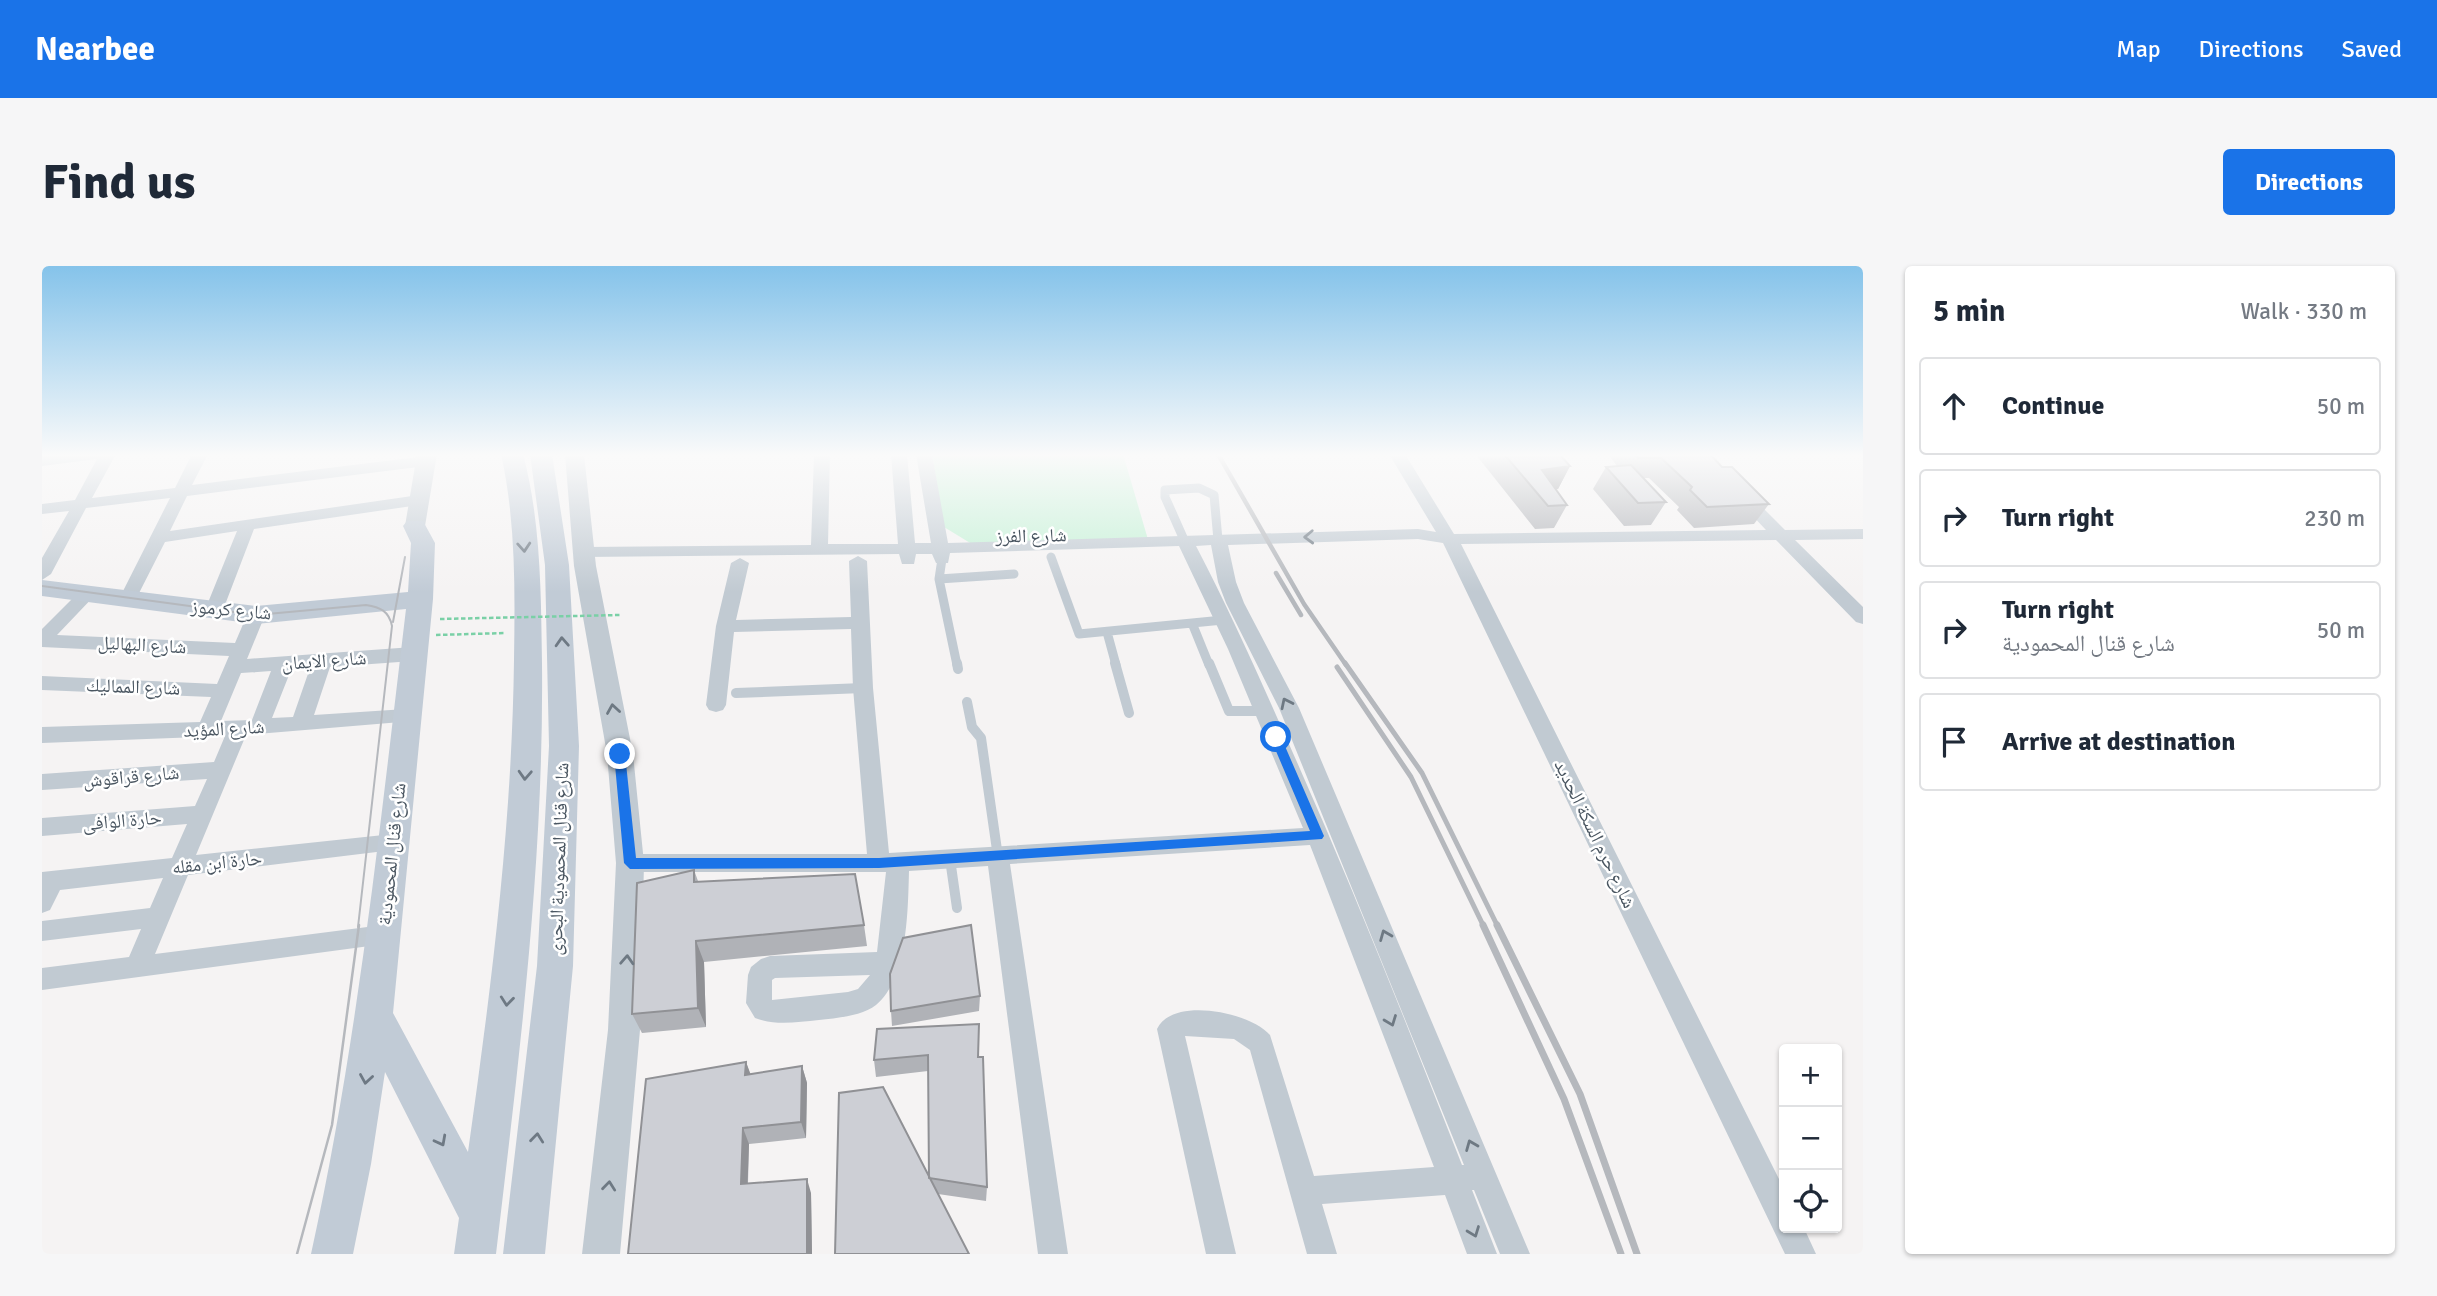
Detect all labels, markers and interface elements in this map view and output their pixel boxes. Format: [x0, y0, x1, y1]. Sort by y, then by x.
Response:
text: Nearbee [35, 29, 155, 70]
text: Map [2116, 34, 2161, 64]
text: Directions [2199, 34, 2304, 64]
text: Saved [2342, 34, 2402, 64]
button: Directions [2223, 149, 2395, 215]
text: Find us [42, 152, 195, 212]
text: 5 min [1933, 293, 2005, 330]
text: Walk · 330 m [2241, 297, 2367, 326]
icon: ahead [1935, 387, 1973, 425]
text: Continue [2002, 390, 2104, 422]
text: 50 m [2317, 392, 2365, 421]
icon: right [1935, 499, 1973, 537]
text: Turn right [2002, 502, 2114, 534]
text: 230 m [2304, 504, 2365, 533]
street label: شارع الفرز [994, 523, 1067, 549]
one-way arrow [1303, 530, 1314, 545]
one-way arrow [516, 542, 531, 553]
street label: شارع كرموز [189, 594, 272, 625]
text: Turn right [2002, 594, 2114, 626]
icon: right [1935, 611, 1973, 649]
text: 50 m [2317, 616, 2365, 645]
text: شارع قنال المحمودية [2002, 629, 2175, 658]
street label: شارع البهاليل [97, 631, 187, 659]
one-way arrow [554, 636, 569, 647]
street label: شارع الايمان [281, 646, 367, 676]
street label: شارع المماليك [86, 673, 180, 701]
one-way arrow [1280, 698, 1294, 710]
one-way arrow [606, 703, 621, 714]
street label: شارع المؤيد [183, 715, 265, 743]
route start [1260, 721, 1291, 752]
icon: arrive [1935, 723, 1973, 761]
text: Arrive at destination [2002, 726, 2235, 758]
route end [604, 738, 635, 769]
street label: شارع حرم السكة الحديد [1548, 756, 1641, 912]
street label: شارع قراقوش [82, 761, 180, 793]
street label: شارع قنال المحمودية البحرى [544, 762, 574, 956]
one-way arrow [518, 770, 533, 781]
street label: شارع قنال المحمودية [373, 782, 411, 926]
street label: حارة الوافى [82, 806, 162, 836]
street label: حارة ابن مقله [171, 846, 263, 880]
one-way arrow [1379, 930, 1393, 942]
one-way arrow [620, 954, 635, 965]
one-way arrow [500, 996, 515, 1007]
one-way arrow [1382, 1014, 1396, 1026]
map controls [1779, 1044, 1842, 1233]
button: + [1779, 1044, 1842, 1107]
one-way arrow [359, 1073, 374, 1085]
button: − [1779, 1107, 1842, 1170]
one-way arrow [530, 1132, 545, 1143]
one-way arrow [432, 1133, 446, 1146]
one-way arrow [1466, 1140, 1480, 1152]
button: locate [1779, 1170, 1842, 1233]
one-way arrow [601, 1180, 616, 1191]
one-way arrow [1465, 1226, 1479, 1238]

